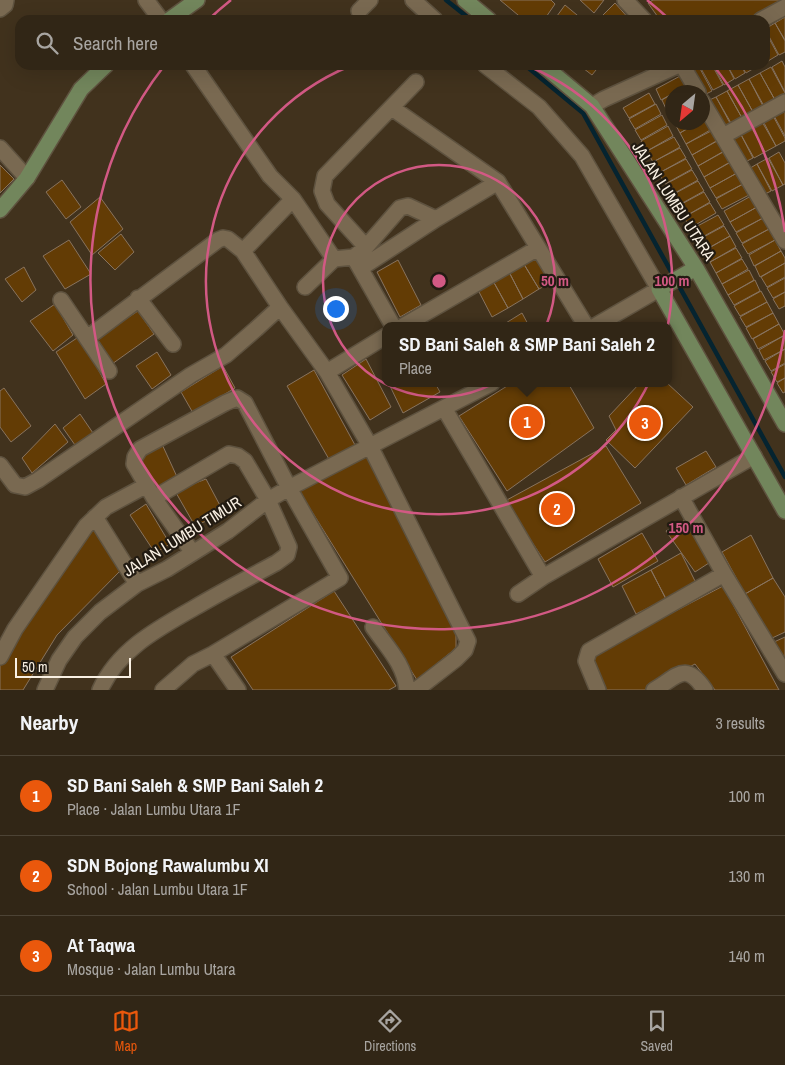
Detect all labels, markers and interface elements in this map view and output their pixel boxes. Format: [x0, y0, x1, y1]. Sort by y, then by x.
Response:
search box [15, 15, 770, 70]
icon: search [33, 29, 61, 57]
text: Search here [73, 30, 158, 56]
north arrow [665, 85, 710, 130]
street label: JALAN LUMBU UTARA [627, 137, 721, 265]
text: 50 m [541, 270, 569, 291]
text: 100 m [655, 270, 689, 291]
centre of rings [430, 272, 448, 290]
your location [323, 296, 349, 322]
popup [382, 322, 672, 387]
text: SD Bani Saleh & SMP Bani Saleh 2 [399, 331, 655, 357]
text: Place [399, 357, 432, 379]
pin: 1 [511, 403, 543, 441]
pin: 3 [629, 404, 661, 442]
pin: 2 [541, 490, 573, 528]
street label: JALAN LUMBU TIMUR [119, 491, 246, 581]
text: 150 m [669, 517, 703, 538]
scale bar [15, 655, 131, 678]
text: 50 m [22, 658, 48, 676]
text: Nearby [20, 708, 78, 737]
text: 3 results [715, 712, 765, 734]
text: SD Bani Saleh & SMP Bani Saleh 2 [67, 772, 323, 798]
text: 1 [32, 785, 40, 807]
text: 100 m [729, 785, 765, 807]
text: Place · Jalan Lumbu Utara 1F [67, 798, 241, 820]
text: SDN Bojong Rawalumbu XI [67, 852, 269, 878]
text: 2 [32, 865, 40, 887]
text: 130 m [729, 865, 765, 887]
text: School · Jalan Lumbu Utara 1F [67, 878, 248, 900]
text: At Taqwa [67, 932, 135, 958]
text: 3 [32, 945, 40, 967]
text: 140 m [729, 945, 765, 967]
text: Mosque · Jalan Lumbu Utara [67, 958, 235, 980]
tab: Map [112, 1007, 140, 1055]
tab: Directions [364, 1007, 416, 1055]
tab: Saved [640, 1007, 673, 1055]

